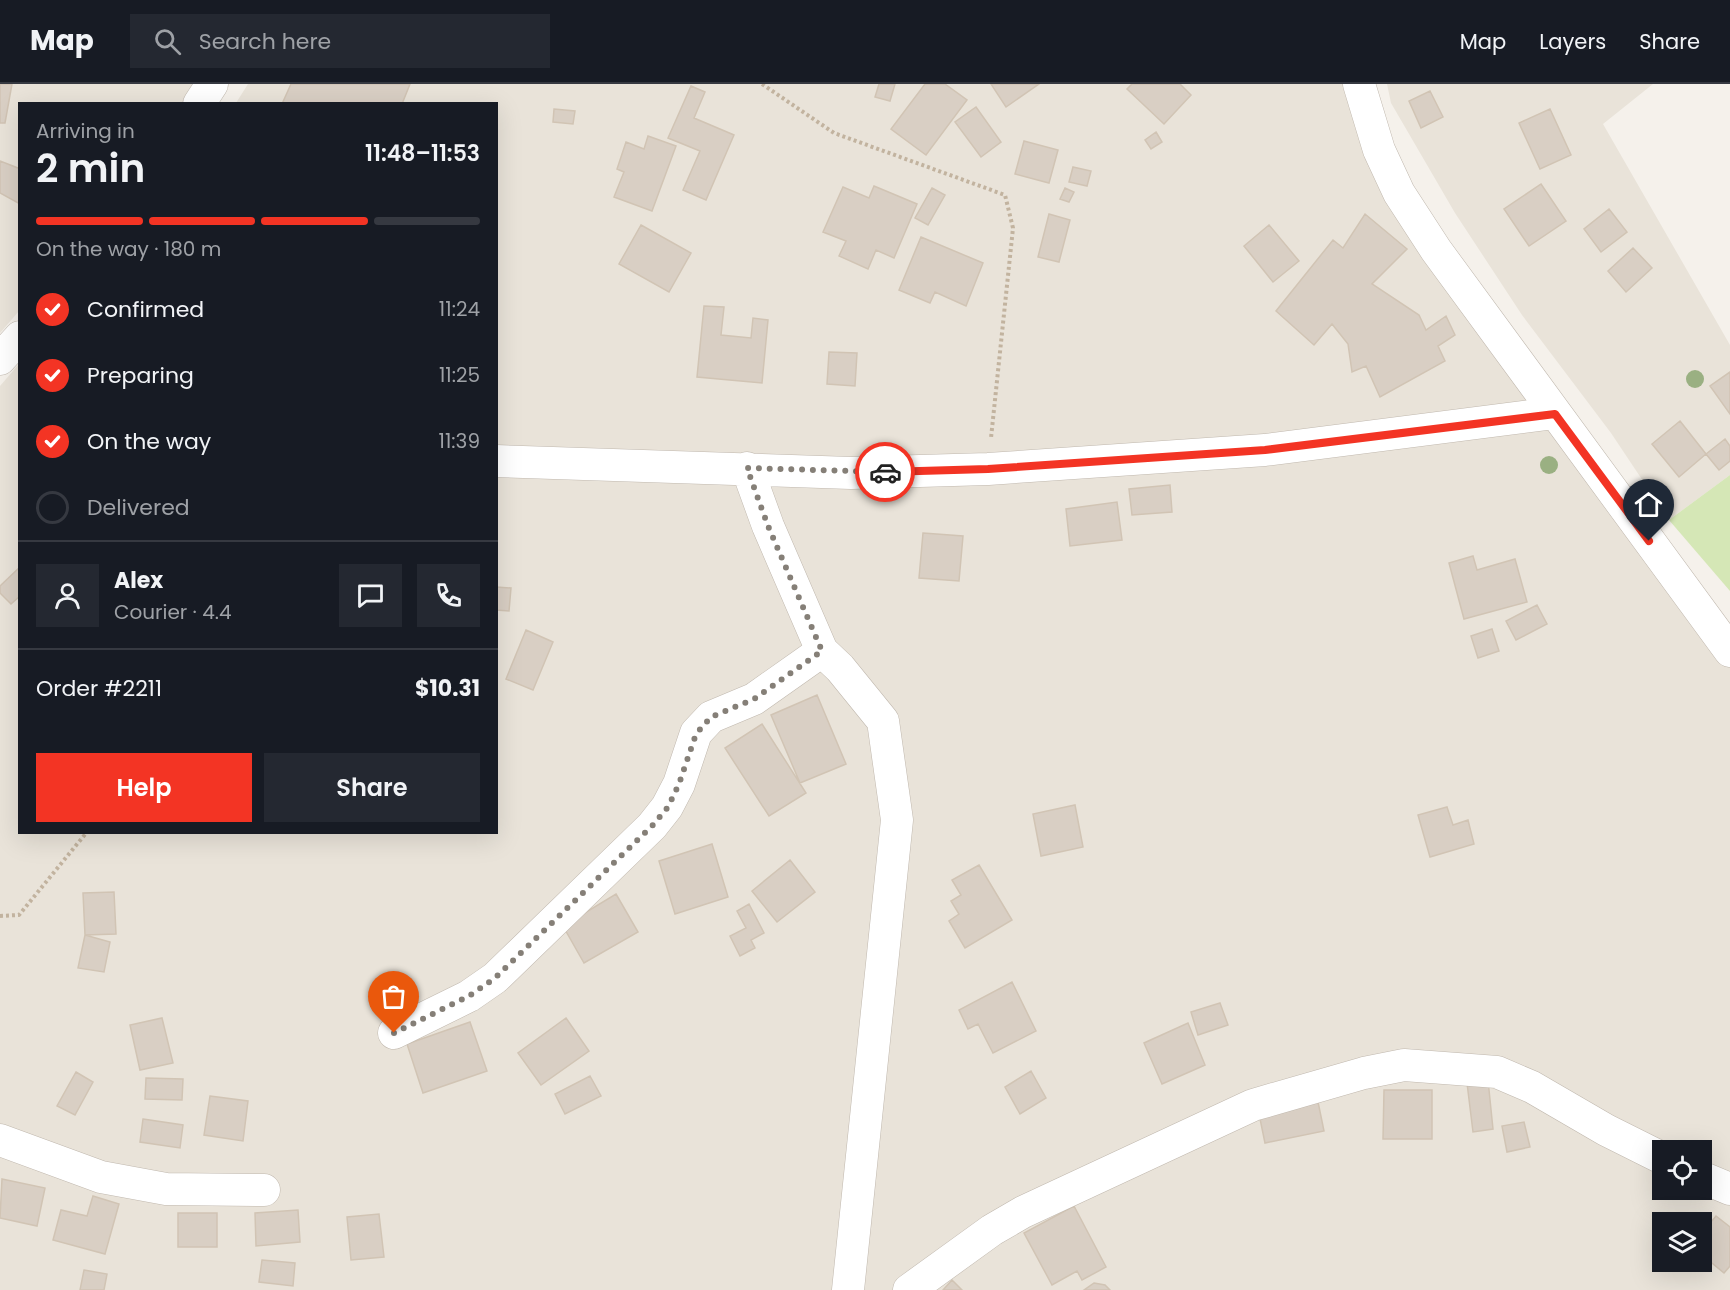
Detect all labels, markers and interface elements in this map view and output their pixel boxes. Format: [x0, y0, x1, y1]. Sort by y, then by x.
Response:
search box [130, 14, 550, 68]
text: Map [30, 21, 94, 60]
icon: search [151, 25, 184, 58]
text: Search here [199, 26, 331, 57]
text: Map [1460, 27, 1506, 56]
text: Layers [1539, 27, 1606, 56]
text: Share [1639, 27, 1700, 56]
text: Arriving in [36, 117, 135, 145]
text: 11:48–11:53 [365, 138, 480, 169]
text: 2 min [36, 141, 145, 196]
text: On the way · 180 m [36, 235, 221, 263]
icon: check [36, 293, 69, 326]
text: Confirmed [87, 294, 204, 325]
text: 11:24 [439, 295, 480, 323]
icon: check [36, 359, 69, 392]
text: Preparing [87, 360, 194, 391]
text: 11:25 [439, 361, 480, 389]
icon: check [36, 425, 69, 458]
text: On the way [87, 426, 211, 457]
text: 11:39 [439, 427, 480, 455]
courier [855, 442, 915, 502]
icon: car [869, 456, 902, 489]
pin [1623, 479, 1674, 541]
icon: home [1632, 488, 1665, 521]
text: Delivered [87, 492, 190, 523]
button: person [36, 564, 99, 627]
button: chat [339, 564, 402, 627]
button: phone [417, 564, 480, 627]
text: Alex [114, 565, 163, 596]
text: Courier · 4.4 [114, 598, 232, 626]
text: Order #2211 [36, 673, 162, 704]
text: $10.31 [415, 673, 480, 704]
button: Help [36, 753, 252, 822]
button: Share [264, 753, 480, 822]
pin [368, 971, 419, 1033]
icon: bag [377, 980, 410, 1013]
map controls [1652, 1140, 1712, 1272]
button: locate [1652, 1140, 1712, 1200]
button: layers [1652, 1212, 1712, 1272]

